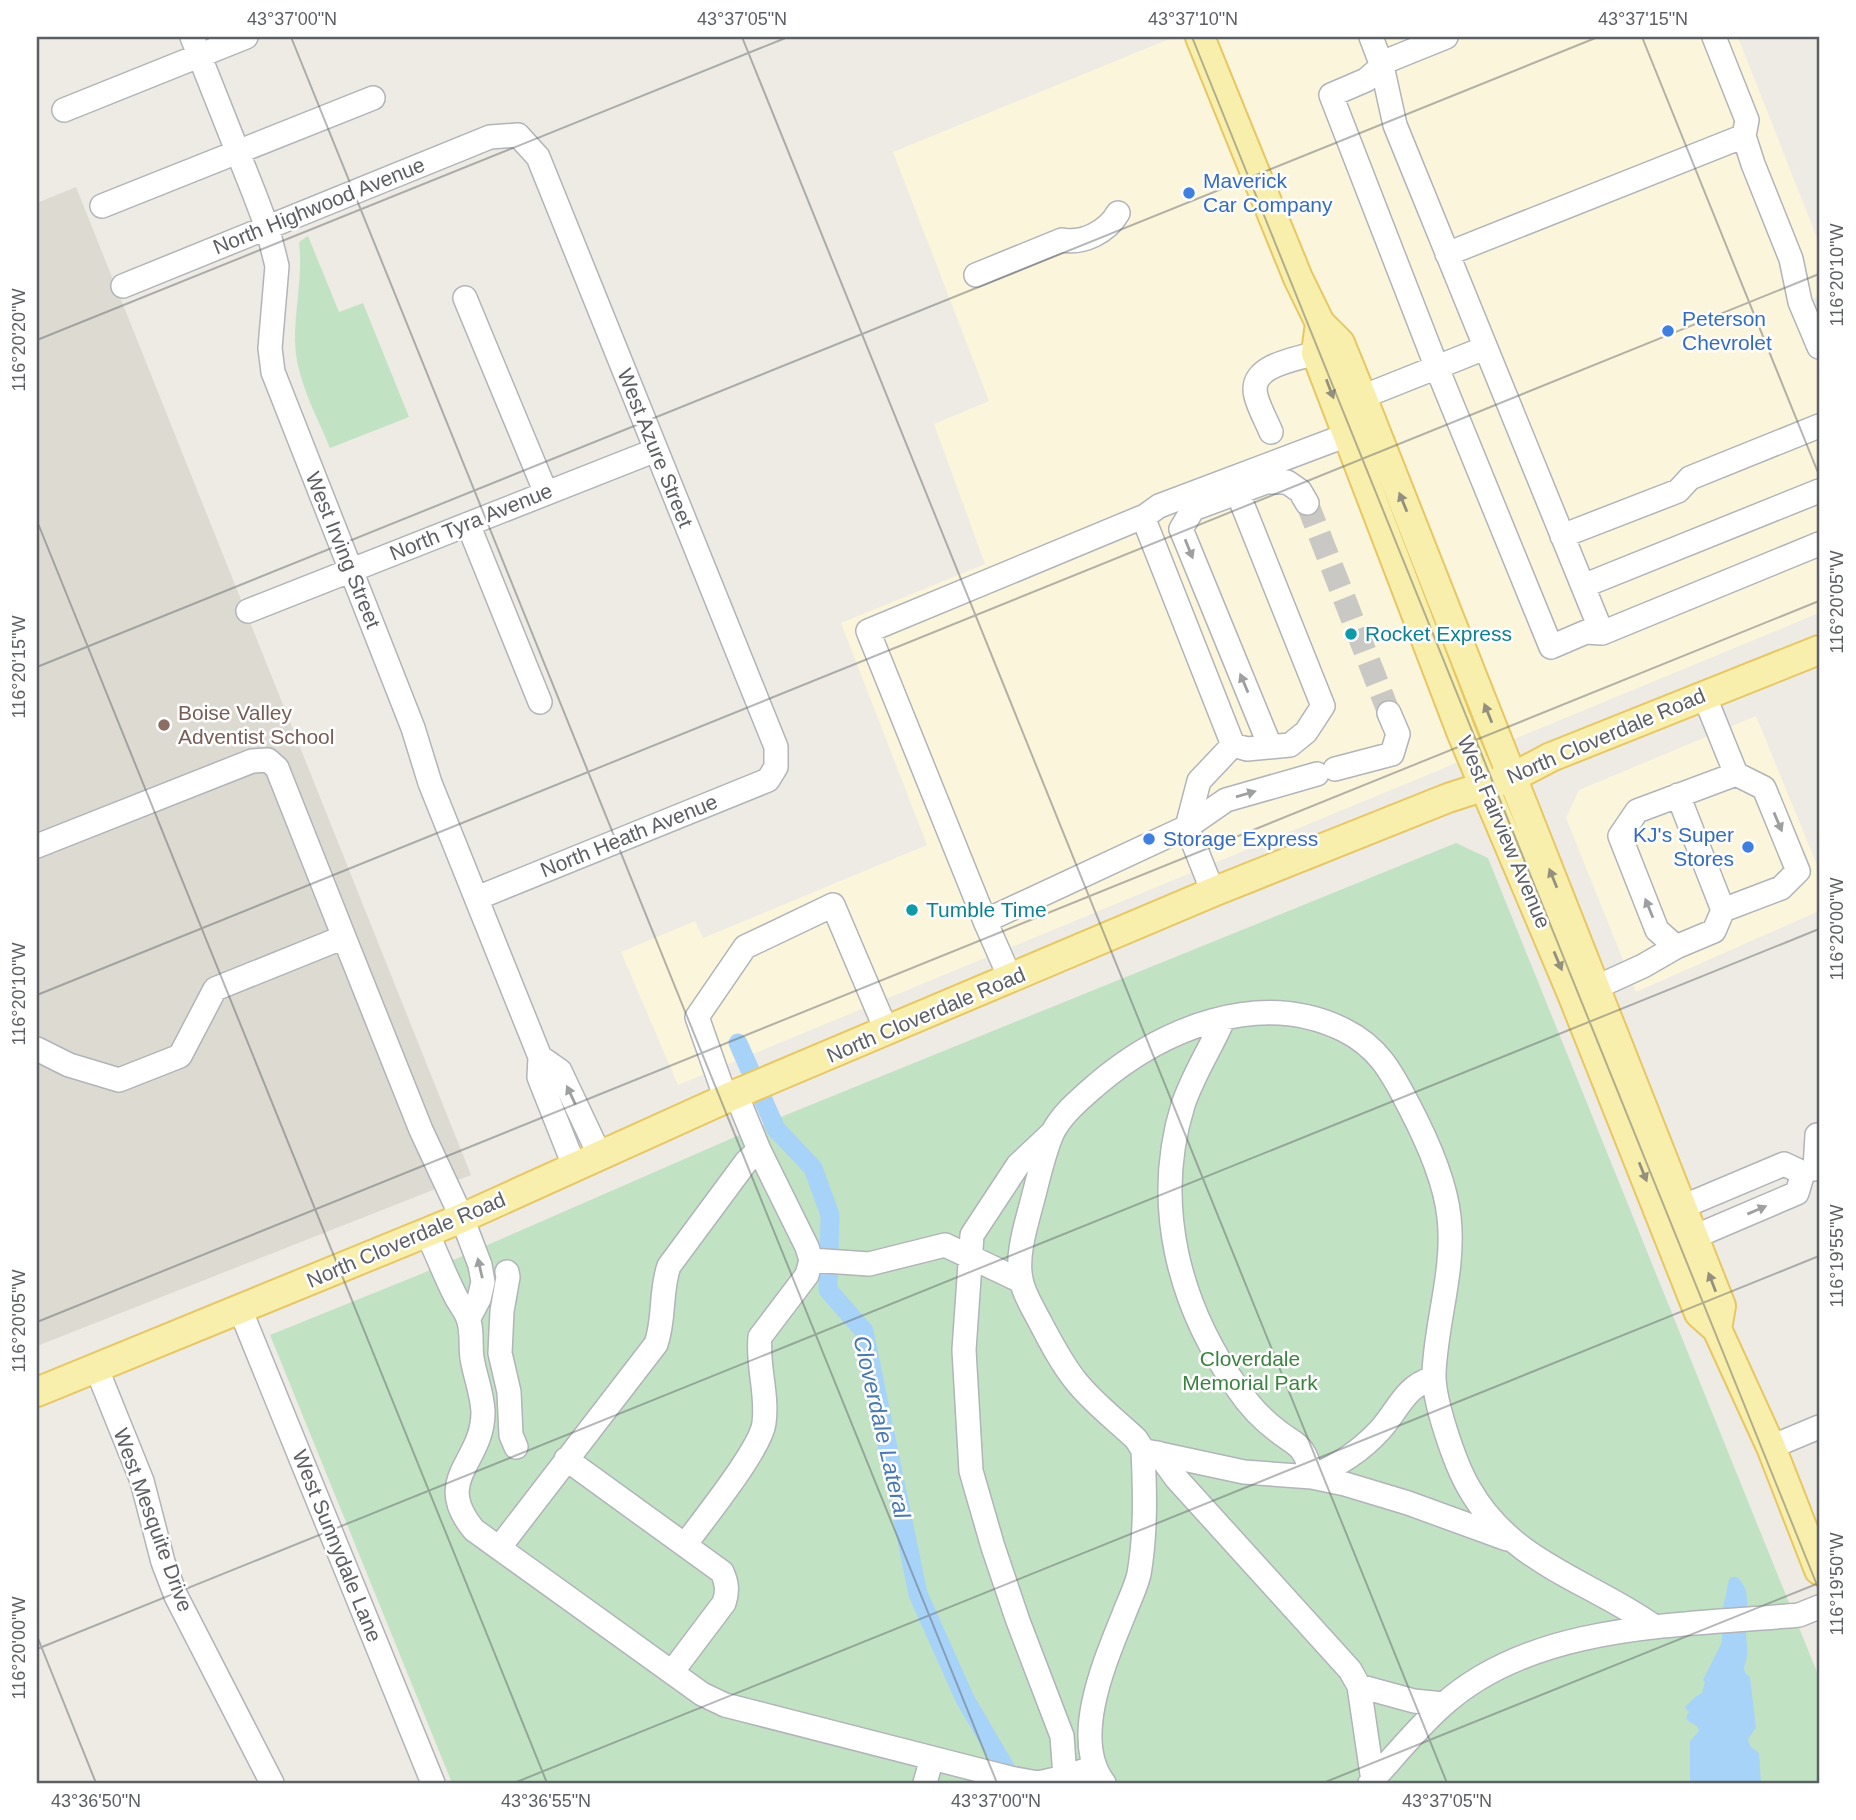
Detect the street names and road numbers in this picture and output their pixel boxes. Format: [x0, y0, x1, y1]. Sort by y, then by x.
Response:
street label: North Highwood Avenue [210, 153, 428, 259]
street label: West Azure Street [613, 365, 698, 531]
street label: West Irving Street [302, 468, 385, 631]
street label: North Tyra Avenue [386, 478, 555, 565]
street label: North Cloverdale Road [1503, 683, 1709, 788]
street label: West Fairview Avenue [1453, 732, 1555, 932]
street label: North Heath Avenue [537, 790, 721, 882]
street label: North Cloverdale Road [823, 962, 1029, 1067]
street label: North Cloverdale Road [303, 1187, 509, 1292]
street label: West Mesquite Drive [110, 1425, 197, 1615]
street label: West Sunnydale Lane [288, 1446, 387, 1645]

